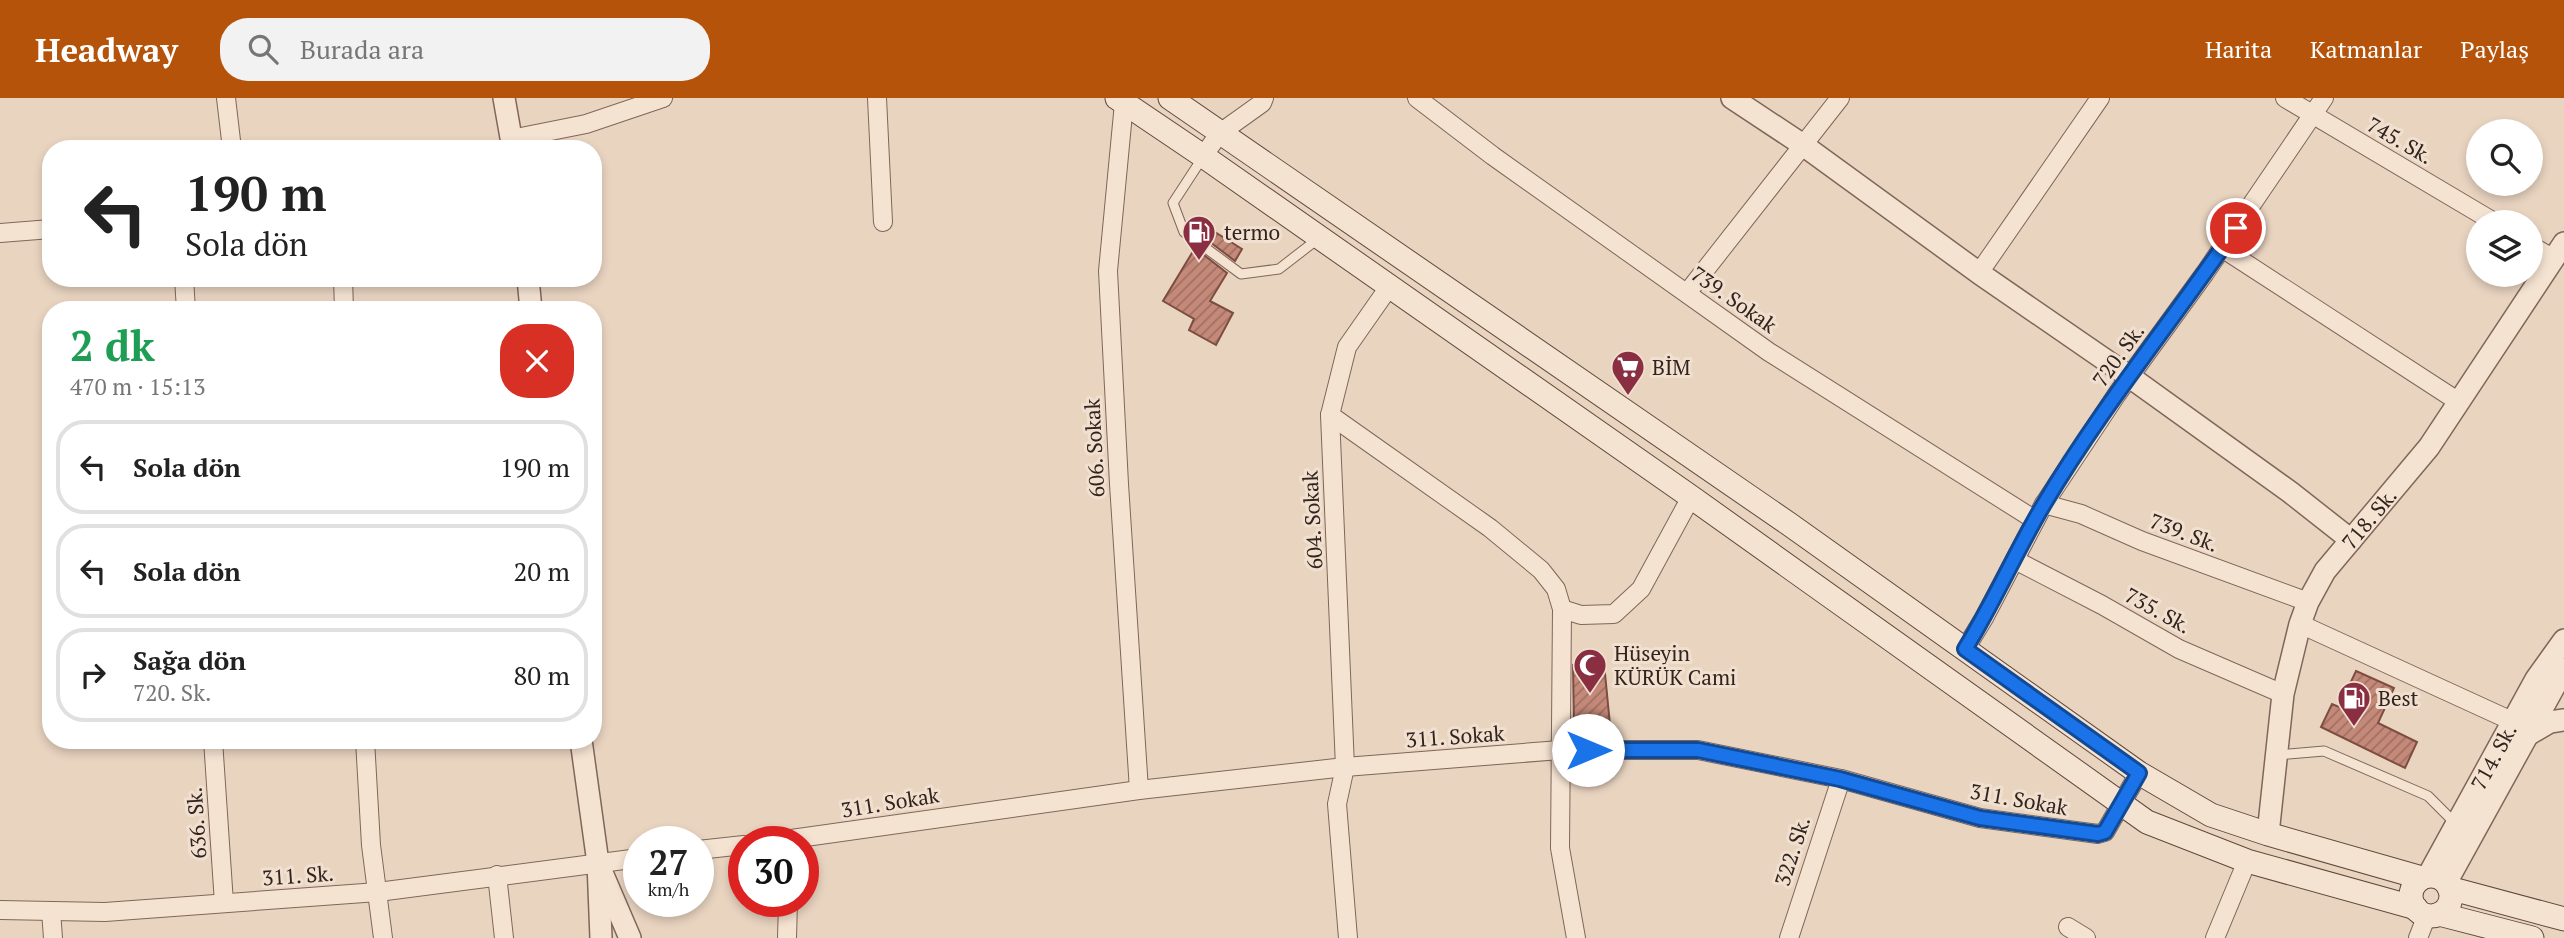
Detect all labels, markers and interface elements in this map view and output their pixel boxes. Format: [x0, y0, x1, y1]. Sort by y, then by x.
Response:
search box [220, 18, 710, 81]
text: Headway [35, 28, 178, 71]
icon: search [244, 30, 282, 68]
text: Burada ara [300, 32, 424, 66]
text: Harita [2205, 33, 2272, 65]
text: Katmanlar [2310, 33, 2422, 65]
text: Paylaş [2460, 33, 2529, 65]
street label: 745. Sk. [2362, 110, 2438, 170]
map controls [2466, 119, 2543, 287]
button: search [2466, 119, 2543, 196]
text: 190 m [185, 160, 327, 225]
icon: left [70, 168, 161, 259]
pin [2206, 198, 2266, 258]
icon: arrive [2217, 209, 2255, 247]
button: layers [2466, 210, 2543, 287]
fuel station icon: termo [1180, 213, 1218, 262]
place label: termo [1224, 218, 1280, 246]
text: Sola dön [185, 223, 308, 265]
street label: 739. Sokak [1685, 259, 1783, 339]
text: 2 dk [70, 317, 155, 373]
street label: 720. Sk. [2086, 318, 2150, 392]
button: close [500, 324, 574, 398]
supermarket icon: BİM [1609, 348, 1647, 397]
place label: BİM [1652, 353, 1691, 381]
text: 470 m · 15:13 [70, 371, 205, 402]
street label: 606. Sokak [1077, 398, 1111, 498]
icon: left [74, 448, 112, 486]
text: Sola dön [133, 450, 241, 484]
text: 190 m [500, 450, 570, 484]
street label: 604. Sokak [1295, 470, 1329, 570]
street label: 718. Sk. [2335, 482, 2403, 555]
street label: 739. Sk. [2146, 506, 2222, 558]
icon: left [74, 552, 112, 590]
text: Sola dön [133, 554, 241, 588]
text: 20 m [514, 554, 570, 588]
street label: 735. Sk. [2120, 580, 2196, 640]
place label: Hüseyin KÜRÜK Cami [1614, 639, 1736, 691]
text: Sağa dön [133, 643, 246, 677]
mosque icon: Hüseyin KÜRÜK Cami [1571, 646, 1609, 695]
icon: right [74, 656, 112, 694]
text: 80 m [514, 658, 570, 692]
text: 720. Sk. [133, 677, 211, 708]
fuel station icon: Best [2335, 679, 2373, 728]
place label: Best [2378, 684, 2419, 712]
position arrow [1551, 713, 1625, 787]
street label: 311. Sokak [1405, 719, 1505, 753]
street label: 714. Sk. [2464, 719, 2523, 795]
street label: 311. Sokak [1968, 777, 2070, 821]
street label: 311. Sokak [839, 780, 941, 824]
street label: 636. Sk. [180, 786, 212, 860]
street label: 322. Sk. [1768, 813, 1816, 889]
speed limit sign: 30 [728, 826, 819, 917]
text: 27 [649, 839, 688, 885]
street label: 311. Sk. [261, 859, 335, 891]
text: km/h [648, 877, 689, 901]

